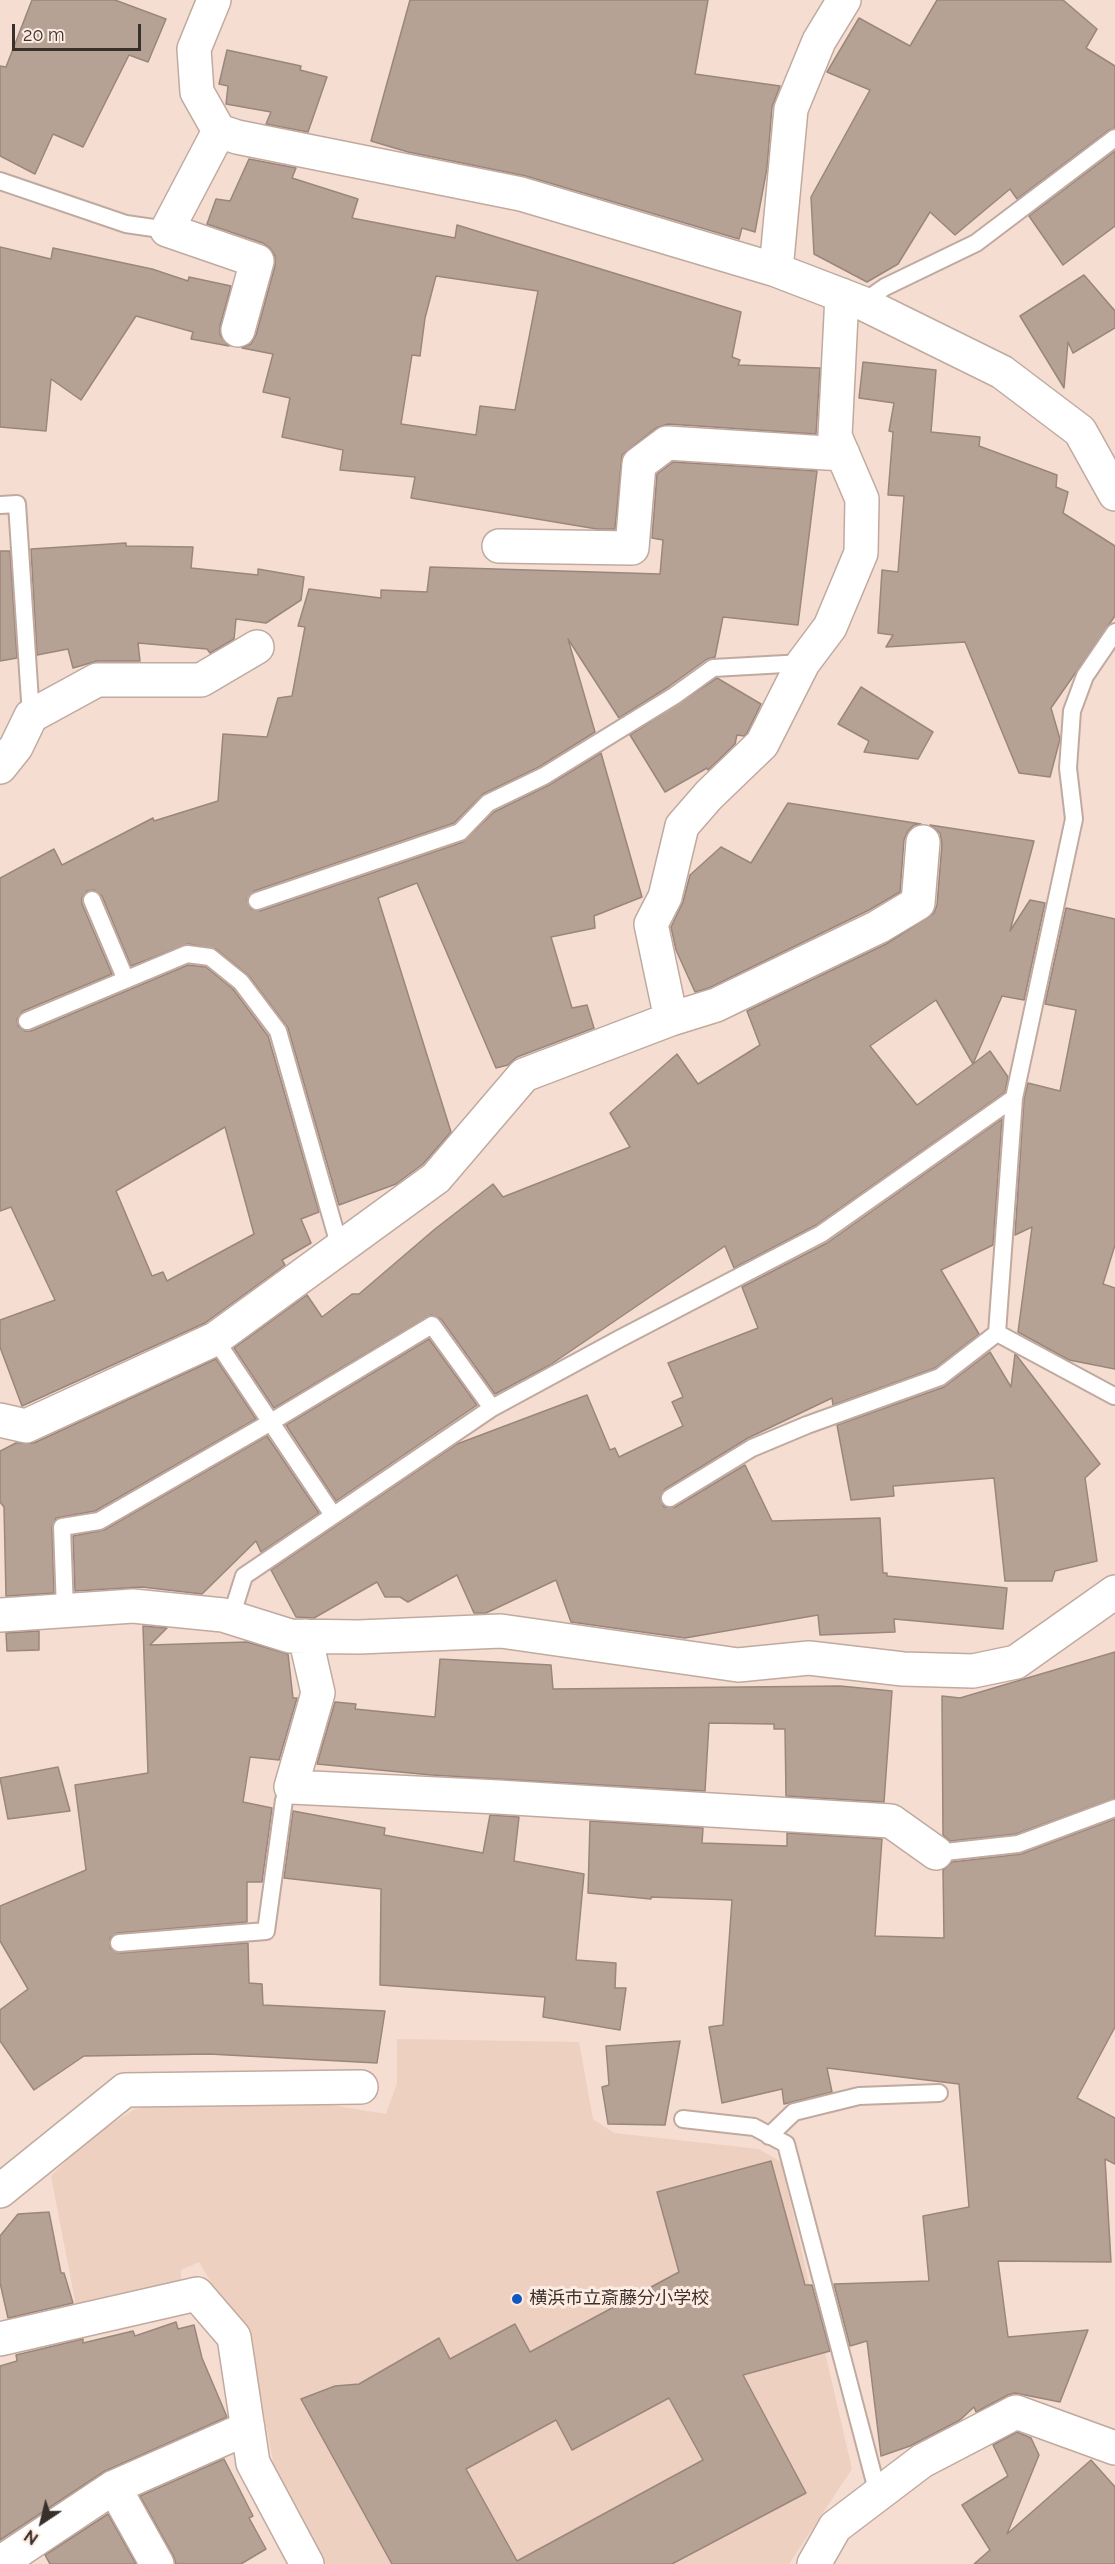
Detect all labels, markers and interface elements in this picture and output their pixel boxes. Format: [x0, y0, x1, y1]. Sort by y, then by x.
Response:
scale bar [15, 12, 144, 50]
text: 20 m [23, 24, 65, 45]
place label: 横浜市立斎藤分小学校 [529, 2288, 709, 2310]
marker: 横浜市立斎藤分小学校 [510, 2292, 524, 2306]
north arrow [12, 2492, 72, 2552]
text: N [21, 2526, 42, 2548]

